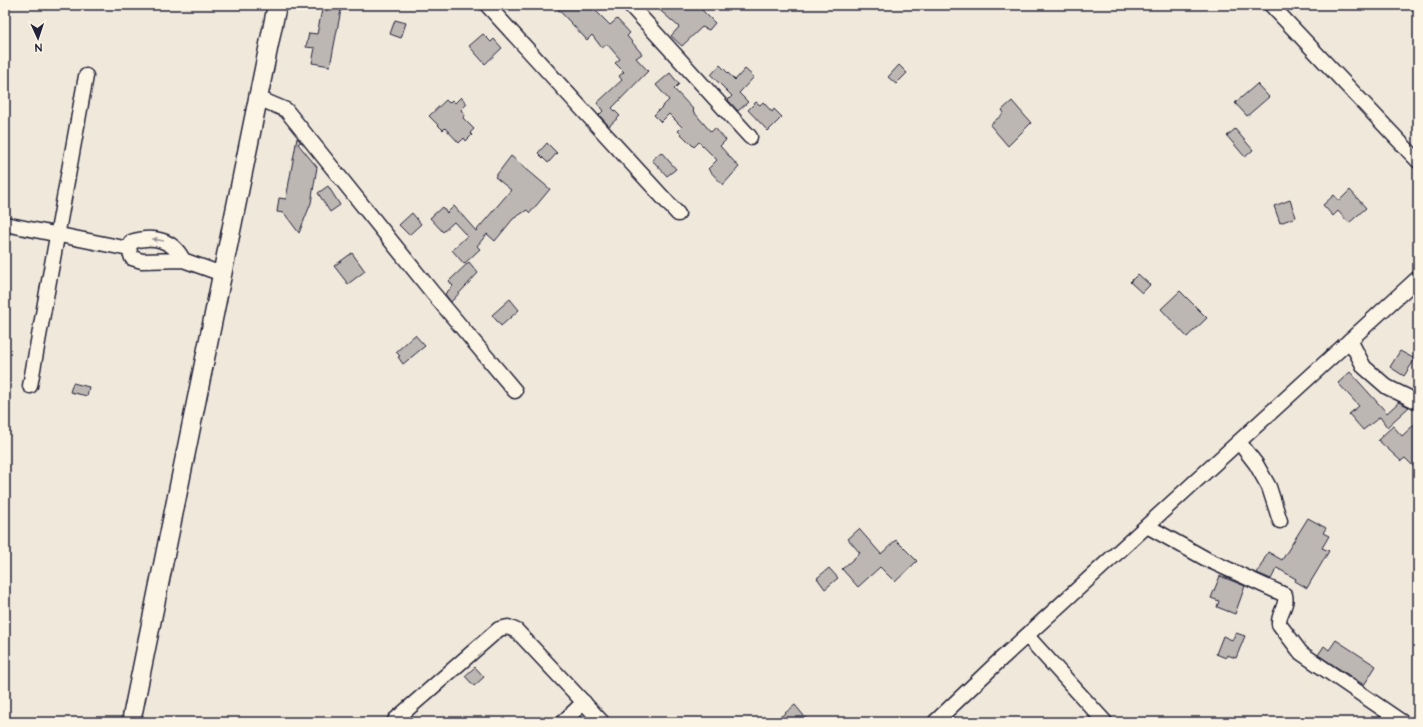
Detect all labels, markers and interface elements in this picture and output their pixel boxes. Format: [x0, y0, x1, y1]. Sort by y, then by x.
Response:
north arrow [18, 18, 58, 58]
text: N [35, 40, 42, 55]
one-way arrow [152, 237, 164, 243]

